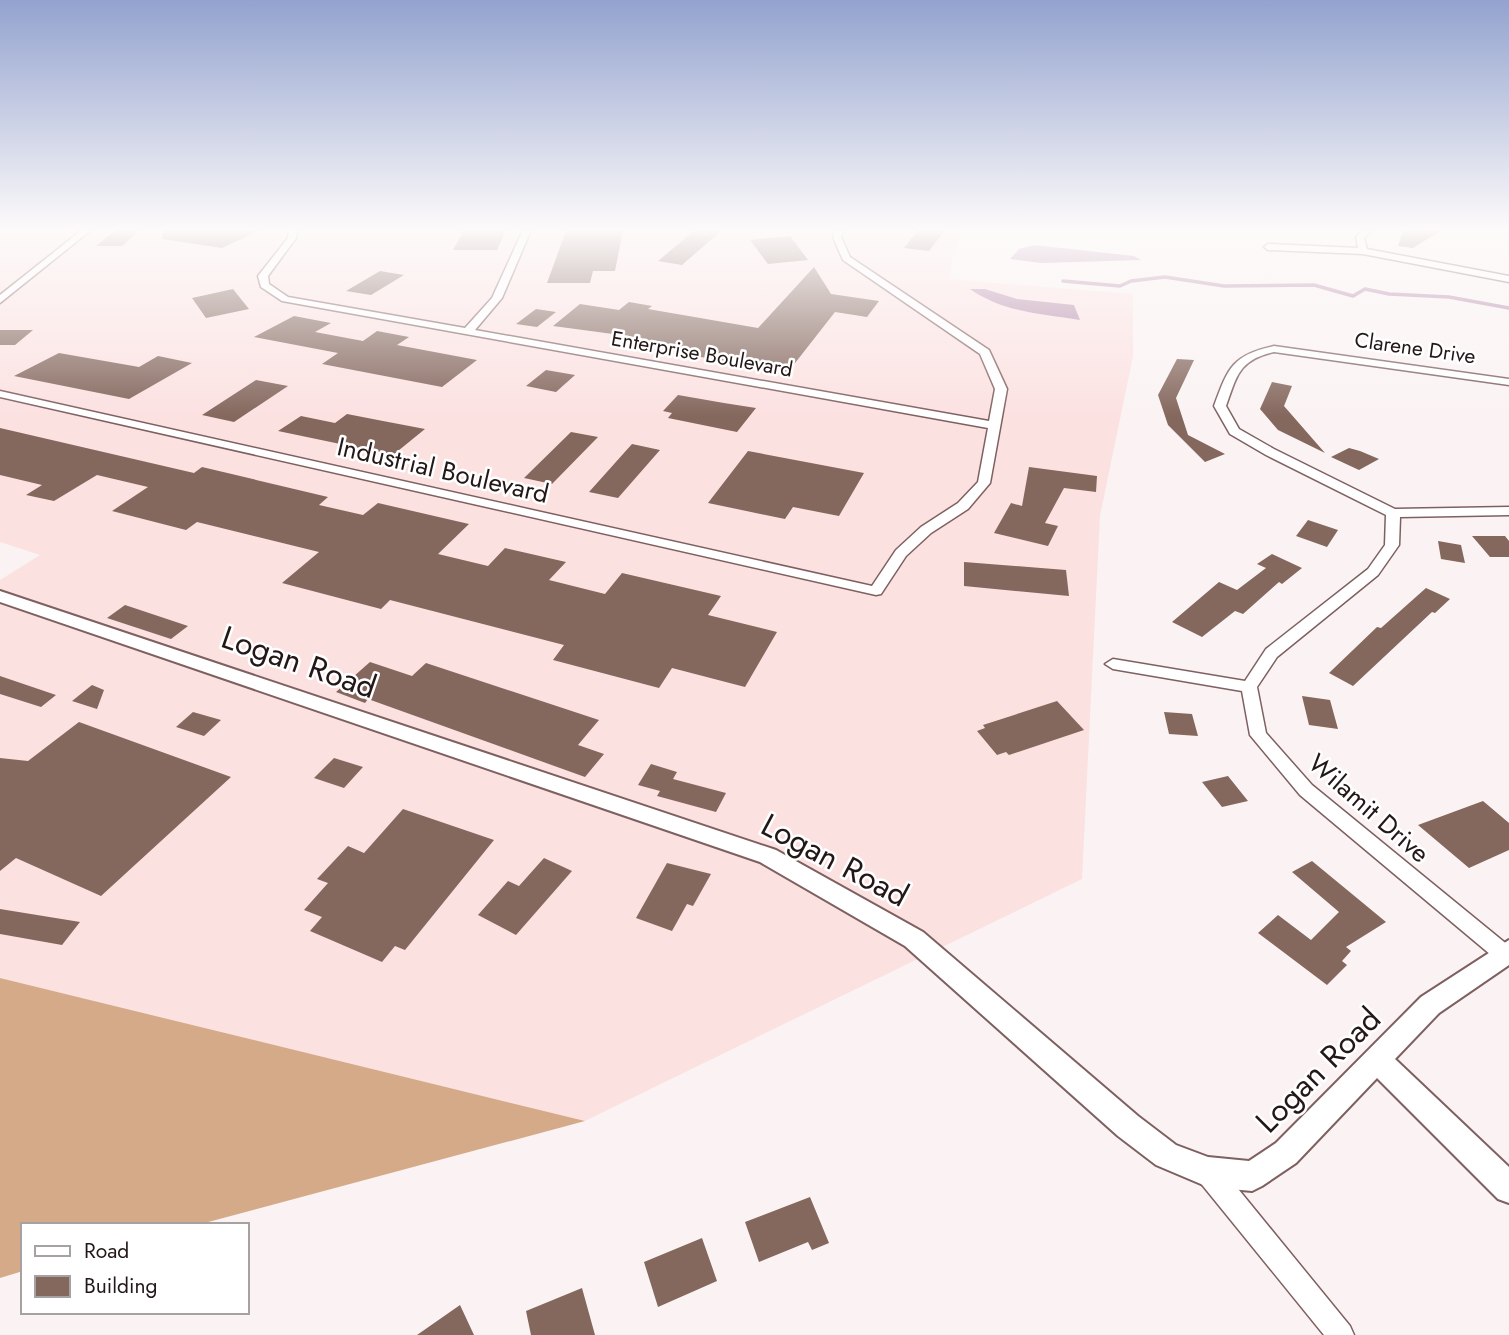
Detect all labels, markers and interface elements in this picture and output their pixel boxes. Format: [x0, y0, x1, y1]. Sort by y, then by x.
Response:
street label: Enterprise Boulevard [609, 323, 795, 385]
street label: Clarene Drive [1353, 325, 1478, 371]
street label: Industrial Boulevard [333, 427, 553, 513]
street label: Logan Road [215, 614, 383, 710]
street label: Wilamit Drive [1300, 744, 1438, 872]
street label: Logan Road [753, 802, 917, 918]
street label: Logan Road [1245, 997, 1391, 1143]
legend [21, 1223, 248, 1314]
text: Road [84, 1236, 129, 1266]
text: Building [84, 1271, 157, 1301]

